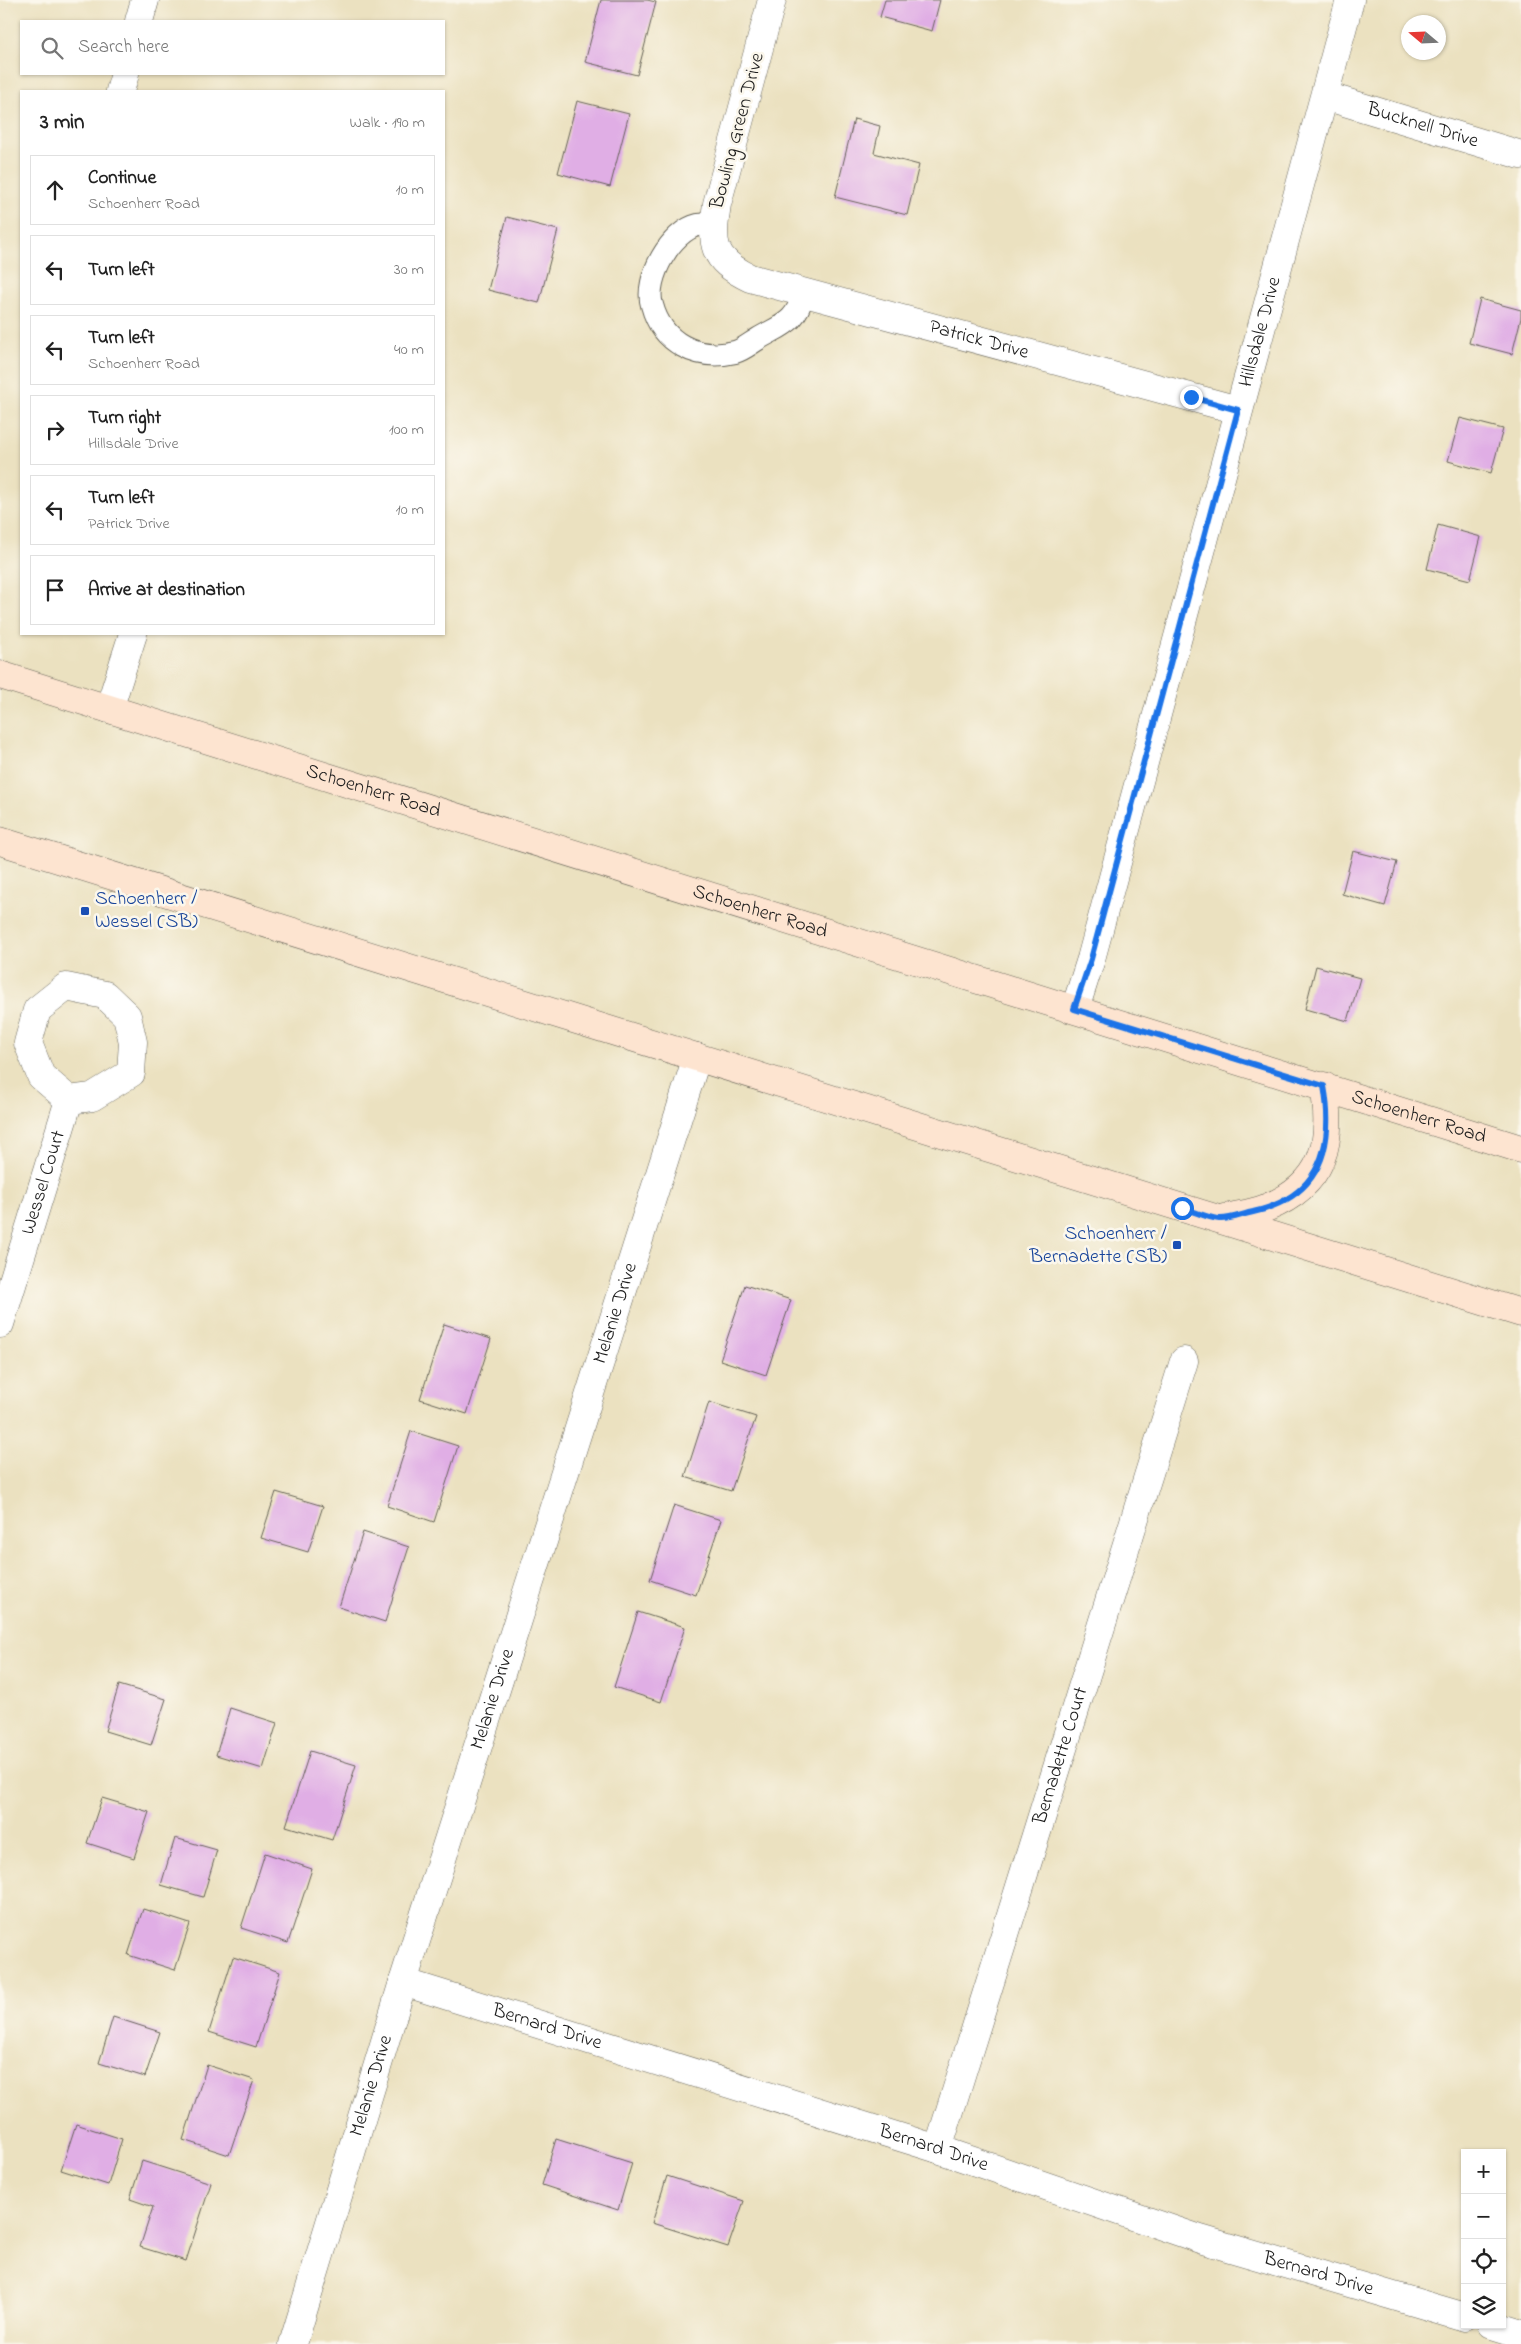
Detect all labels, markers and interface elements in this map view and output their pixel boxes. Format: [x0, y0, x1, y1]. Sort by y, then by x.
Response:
north arrow [1401, 15, 1446, 60]
search box [20, 20, 445, 75]
icon: search [38, 34, 66, 62]
text: Search here [78, 34, 169, 61]
street label: Bowling Green Drive [703, 50, 774, 214]
street label: Bucknell Drive [1363, 95, 1482, 156]
text: 3 min [40, 108, 84, 138]
text: Walk · 190 m [350, 111, 425, 135]
text: Continue [88, 165, 156, 192]
icon: ahead [41, 176, 69, 204]
text: 10 m [396, 178, 424, 202]
text: Schoenherr Road [88, 192, 200, 216]
icon: left [41, 256, 69, 284]
text: Turn left [88, 257, 155, 284]
text: 30 m [394, 258, 424, 282]
street label: Hillsdale Drive [1232, 273, 1289, 390]
street label: Patrick Drive [926, 313, 1032, 367]
text: Turn left [88, 325, 155, 352]
icon: left [41, 336, 69, 364]
text: 40 m [394, 338, 424, 362]
text: Schoenherr Road [88, 352, 200, 376]
route end [1180, 386, 1203, 409]
text: Turn right [88, 405, 161, 432]
icon: right [41, 416, 69, 444]
text: 100 m [389, 418, 424, 442]
text: Hillsdale Drive [88, 432, 179, 456]
text: Turn left [88, 485, 155, 512]
icon: left [41, 496, 69, 524]
text: 10 m [396, 498, 424, 522]
text: Patrick Drive [88, 512, 170, 536]
icon: arrive [41, 576, 69, 604]
text: Arrive at destination [88, 577, 245, 604]
street label: Schoenherr Road [302, 757, 444, 826]
street label: Schoenherr Road [689, 877, 831, 946]
place label: Schoenherr / Wessel (SB) [95, 885, 198, 937]
marker: Schoenherr / Wessel (SB) [79, 905, 91, 917]
street label: Schoenherr Road [1348, 1082, 1490, 1152]
street label: Wessel Court [14, 1126, 73, 1238]
route start [1171, 1197, 1194, 1220]
place label: Schoenherr / Bernadette (SB) [1029, 1220, 1167, 1272]
marker: Schoenherr / Bernadette (SB) [1171, 1239, 1183, 1251]
street label: Melanie Drive [586, 1259, 645, 1368]
street label: Melanie Drive [463, 1645, 523, 1753]
street label: Bernadette Court [1025, 1683, 1096, 1829]
street label: Bernard Drive [488, 1996, 606, 2058]
street label: Melanie Drive [342, 2031, 401, 2140]
street label: Bernard Drive [874, 2117, 992, 2180]
map controls [1461, 2149, 1506, 2329]
button: + [1461, 2149, 1506, 2194]
button: − [1461, 2194, 1506, 2239]
button: locate [1461, 2239, 1506, 2284]
street label: Bernard Drive [1259, 2244, 1377, 2304]
button: layers [1461, 2284, 1506, 2329]

